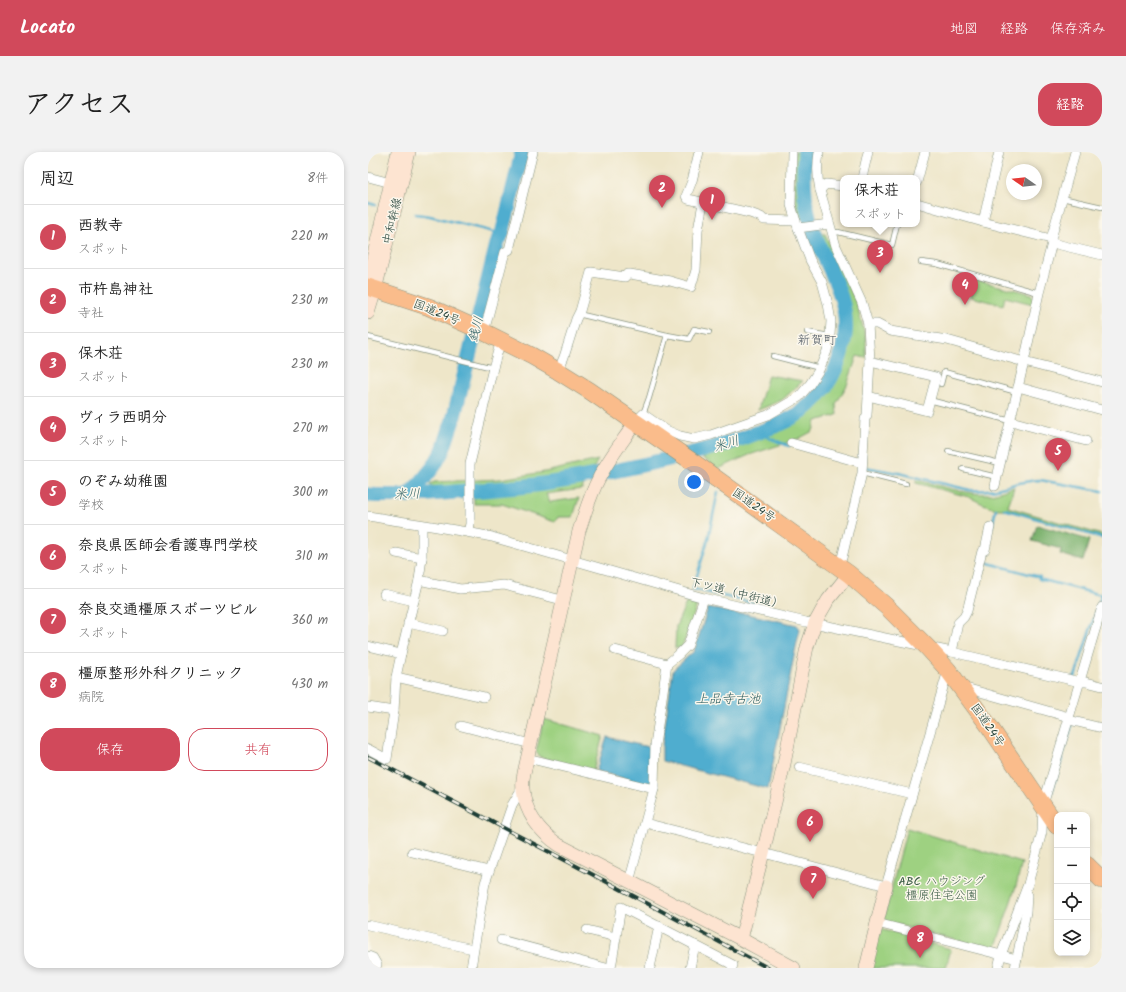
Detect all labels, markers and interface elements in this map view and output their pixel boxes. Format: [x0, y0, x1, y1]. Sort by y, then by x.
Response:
text: Locato [20, 13, 75, 43]
text: 地図 [950, 18, 978, 40]
text: 経路 [1000, 18, 1028, 40]
text: 保存済み [1050, 18, 1106, 40]
text: アクセス [24, 83, 134, 128]
button: 経路 [1038, 83, 1102, 126]
north arrow [1006, 164, 1042, 200]
text: 周辺 [40, 166, 74, 193]
text: 8件 [307, 168, 328, 189]
pin: 2 [649, 175, 675, 208]
popup [840, 175, 920, 227]
text: 保木荘 [854, 179, 899, 203]
pin: 1 [699, 187, 725, 220]
street label: 中和幹線 [378, 196, 407, 247]
text: スポット [854, 204, 906, 225]
text: 西教寺 [78, 214, 123, 238]
text: 1 [51, 226, 55, 247]
text: 220 m [291, 226, 328, 247]
text: スポット [78, 239, 130, 260]
pin: 3 [867, 240, 893, 273]
pin: 4 [952, 272, 978, 305]
text: 市杵島神社 [78, 278, 153, 302]
text: 2 [49, 290, 57, 311]
text: 230 m [291, 290, 328, 311]
street label: 国道24号 [410, 294, 463, 331]
text: 寺社 [78, 303, 104, 324]
water label: 銭川 [463, 314, 490, 345]
district label: 新賀町 [797, 330, 837, 351]
text: 保木荘 [78, 342, 123, 366]
text: 3 [49, 354, 57, 375]
text: 230 m [291, 354, 328, 375]
text: スポット [78, 367, 130, 388]
text: ヴィラ西明分 [78, 406, 167, 430]
text: 4 [49, 418, 57, 439]
text: 270 m [292, 418, 328, 439]
water label: 米川 [711, 430, 742, 458]
text: スポット [78, 431, 130, 452]
pin: 5 [1045, 438, 1071, 471]
text: のぞみ幼稚園 [78, 470, 168, 494]
your location [684, 472, 704, 492]
text: 5 [50, 482, 56, 503]
text: 300 m [292, 482, 328, 503]
street label: 国道24号 [728, 483, 779, 527]
water label: 米川 [394, 484, 420, 505]
text: 学校 [78, 495, 104, 516]
text: 奈良県医師会看護専門学校 [78, 534, 258, 558]
text: 6 [49, 546, 57, 567]
text: 310 m [294, 546, 328, 567]
text: スポット [78, 559, 130, 580]
street label: 下ツ道（中街道） [688, 573, 786, 614]
text: 奈良交通橿原スポーツビル [78, 598, 257, 622]
text: 7 [50, 610, 56, 631]
text: 360 m [291, 610, 328, 631]
text: スポット [78, 623, 130, 644]
text: 橿原整形外科クリニック [78, 662, 243, 686]
text: 8 [49, 674, 57, 695]
text: 430 m [291, 674, 328, 695]
text: 病院 [78, 687, 104, 708]
water label: 上品寺古池 [695, 689, 761, 710]
street label: 国道24号 [966, 700, 1010, 751]
button: 保存 [40, 728, 180, 771]
button: 共有 [188, 728, 328, 771]
pin: 6 [797, 809, 823, 842]
map controls [1054, 812, 1090, 956]
button: + [1054, 812, 1090, 848]
button: − [1054, 848, 1090, 884]
pin: 7 [800, 866, 826, 899]
park label: ABC ハウジング 橿原住宅公園 [899, 872, 985, 905]
button: locate [1054, 884, 1090, 920]
button: layers [1054, 920, 1090, 956]
pin: 8 [907, 925, 933, 958]

